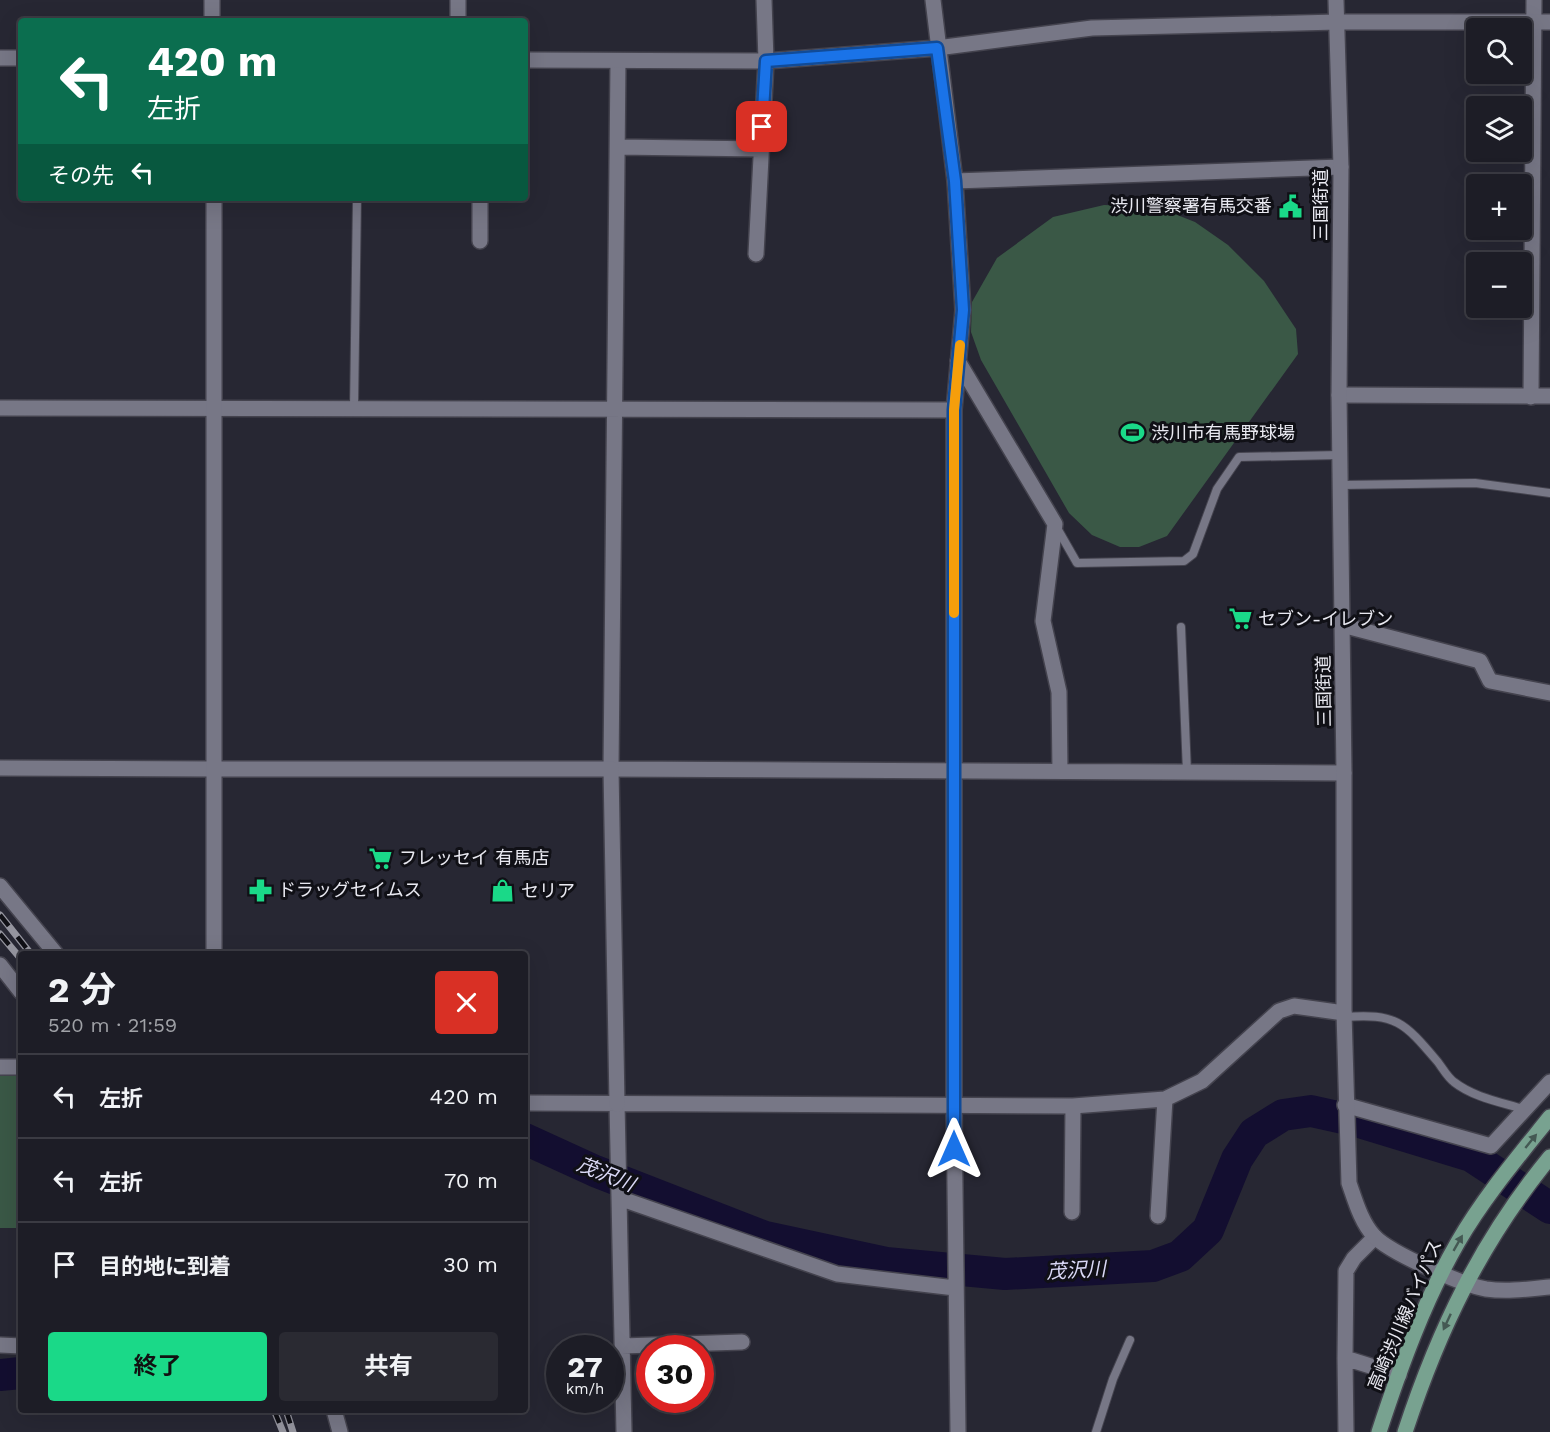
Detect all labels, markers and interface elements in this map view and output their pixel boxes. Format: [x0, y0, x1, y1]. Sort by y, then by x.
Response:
map controls [1466, 18, 1532, 318]
button: search [1466, 18, 1532, 84]
text: 420 m [147, 37, 277, 86]
icon: left [48, 42, 126, 120]
text: 左折 [147, 93, 201, 125]
button: layers [1466, 96, 1532, 162]
pin [736, 101, 787, 152]
icon: arrive [745, 110, 778, 143]
icon: left [126, 156, 159, 189]
text: その先 [48, 163, 114, 188]
street label: 三国街道 [1310, 169, 1331, 241]
button: + [1466, 174, 1532, 240]
public building icon: 渋川警察署有馬交番 [1277, 193, 1303, 219]
place label: 渋川警察署有馬交番 [1110, 195, 1272, 216]
button: − [1466, 252, 1532, 318]
sports icon: 渋川市有馬野球場 [1120, 420, 1146, 446]
place label: 渋川市有馬野球場 [1151, 422, 1295, 443]
supermarket icon: セブン-イレブン [1227, 606, 1253, 632]
place label: セブン-イレブン [1258, 608, 1393, 629]
street label: 三国街道 [1312, 655, 1335, 727]
supermarket icon: フレッセイ 有馬店 [368, 845, 394, 871]
place label: フレッセイ 有馬店 [399, 847, 549, 868]
pharmacy icon: ドラッグセイムス [247, 877, 273, 903]
shop icon: セリア [490, 878, 516, 904]
place label: ドラッグセイムス [278, 879, 422, 900]
place label: セリア [521, 880, 575, 901]
text: 2 分 [48, 969, 116, 1011]
button: close [435, 971, 498, 1034]
text: 520 m · 21:59 [48, 1013, 177, 1037]
icon: left [48, 1080, 81, 1113]
text: 420 m [430, 1084, 498, 1109]
text: 左折 [99, 1086, 143, 1111]
position arrow [922, 1117, 986, 1181]
one-way arrow [1524, 1133, 1537, 1149]
water label: 茂沢川 [574, 1152, 640, 1197]
icon: left [48, 1164, 81, 1197]
text: 70 m [444, 1168, 498, 1193]
text: 左折 [99, 1170, 143, 1195]
one-way arrow [1453, 1234, 1463, 1251]
street label: 高崎渋川線バイパス [1363, 1236, 1446, 1393]
icon: arrive [48, 1248, 81, 1281]
text: 30 m [443, 1252, 498, 1277]
text: 目的地に到着 [99, 1254, 231, 1279]
water label: 茂沢川 [1045, 1256, 1109, 1284]
one-way arrow [1442, 1313, 1451, 1330]
button: 終了 [48, 1332, 267, 1401]
button: 共有 [279, 1332, 498, 1401]
speed limit sign: 30 [636, 1335, 714, 1413]
text: 27 [567, 1349, 603, 1384]
text: km/h [566, 1380, 604, 1398]

